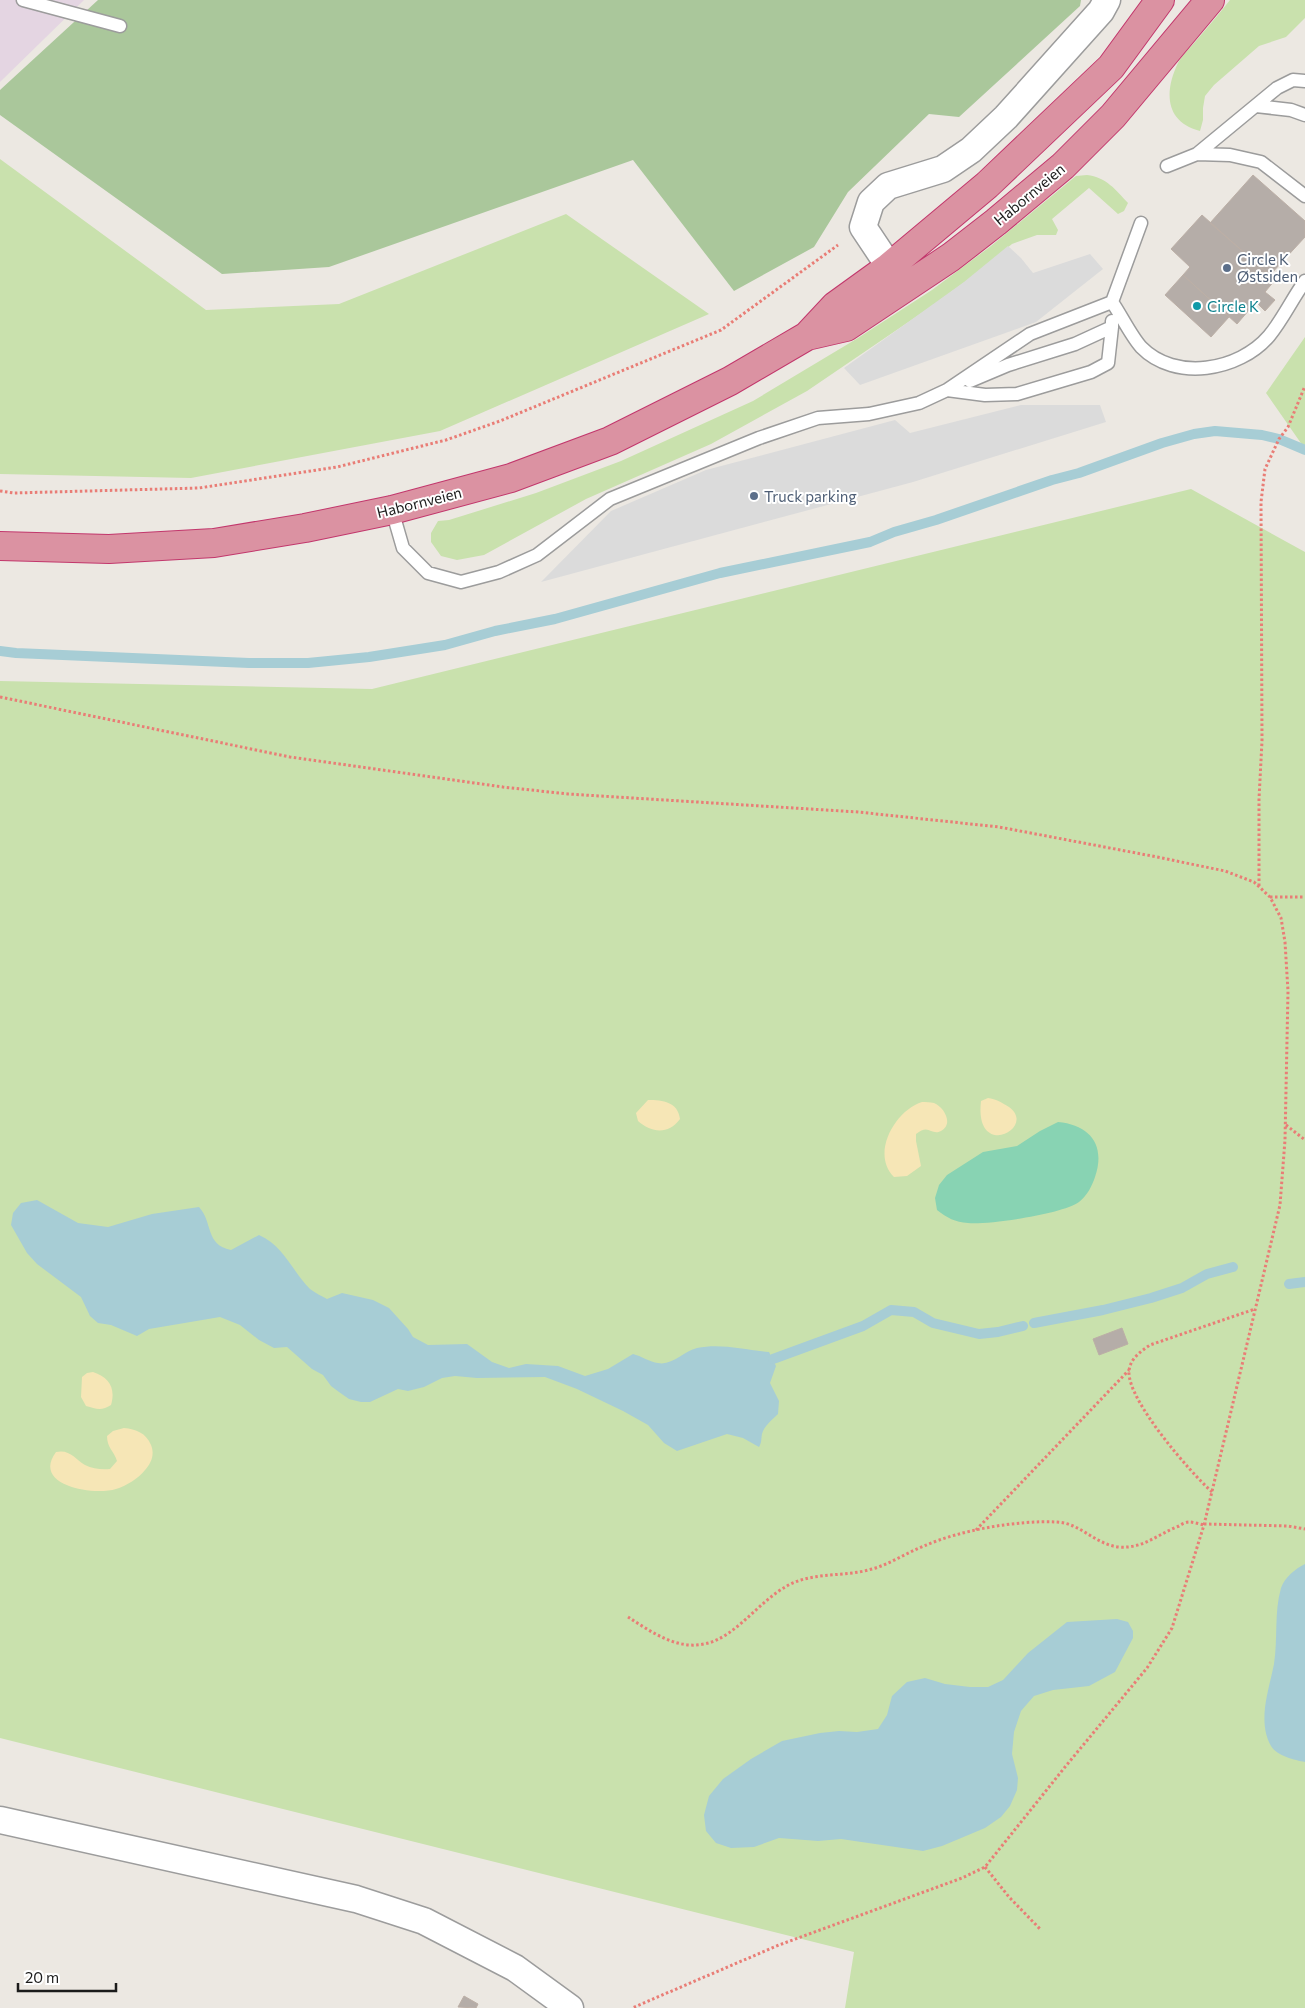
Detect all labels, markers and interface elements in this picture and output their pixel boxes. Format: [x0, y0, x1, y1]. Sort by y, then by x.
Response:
street label: Habornveien [990, 159, 1068, 229]
place label: Circle K Østsiden [1237, 250, 1298, 285]
marker: Circle K Østsiden [1221, 262, 1233, 274]
place label: Circle K [1207, 297, 1259, 315]
marker: Circle K [1191, 300, 1203, 312]
street label: Habornveien [375, 483, 463, 521]
place label: Truck parking [764, 487, 857, 505]
marker: Truck parking [748, 490, 760, 502]
scale bar [18, 1960, 115, 1992]
text: 20 m [25, 1968, 59, 1986]

